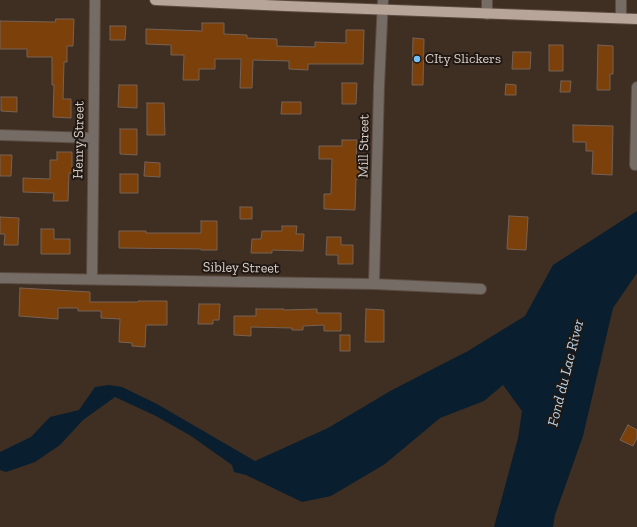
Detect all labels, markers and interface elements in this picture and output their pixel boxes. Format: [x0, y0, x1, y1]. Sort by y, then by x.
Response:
place label: CIty Slickers [425, 51, 501, 67]
marker: CIty Slickers [412, 54, 422, 64]
street label: Henry Street [70, 101, 88, 179]
street label: Mill Street [355, 114, 373, 178]
street label: Sibley Street [203, 259, 279, 277]
water label: Fond du Lac River [544, 318, 588, 428]

